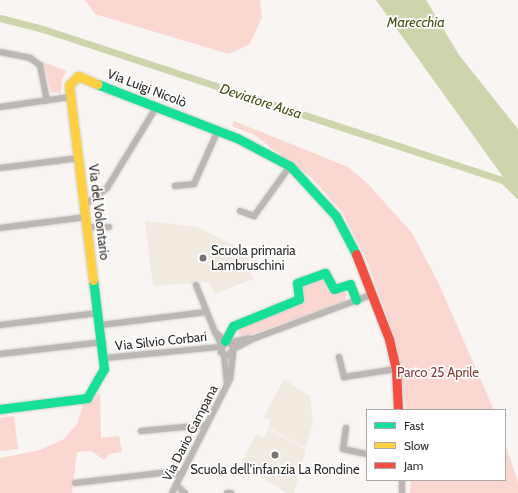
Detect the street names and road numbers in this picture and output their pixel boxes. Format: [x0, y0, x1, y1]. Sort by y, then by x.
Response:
street label: Via Luigi Nicolò [105, 66, 189, 110]
street label: Via del Volontario [85, 163, 113, 261]
street label: Via Silvio Corbari [114, 328, 208, 354]
street label: Via Dario Campana [159, 382, 221, 484]

